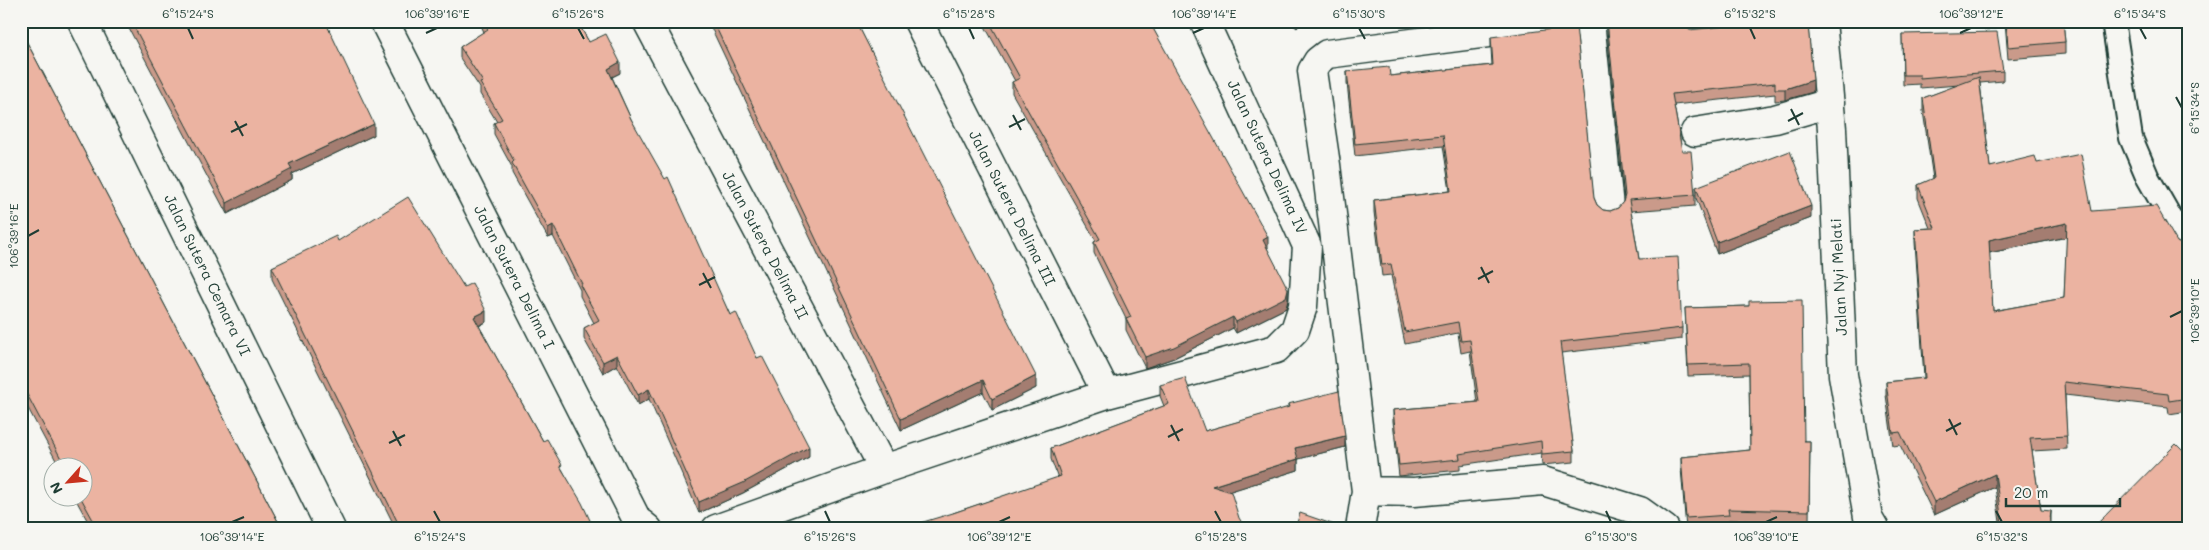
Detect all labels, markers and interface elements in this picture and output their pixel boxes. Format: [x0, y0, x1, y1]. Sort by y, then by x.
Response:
text: 6°15'24"S [162, 5, 214, 21]
text: 106°39'16"E [404, 5, 470, 21]
text: 6°15'26"S [552, 5, 604, 21]
text: 6°15'28"S [943, 5, 995, 21]
text: 106°39'14"E [1172, 5, 1237, 21]
text: 6°15'30"S [1333, 5, 1385, 21]
text: 6°15'32"S [1724, 5, 1776, 21]
text: 106°39'12"E [1939, 5, 2003, 21]
text: 6°15'34"S [2114, 5, 2166, 21]
street label: Jalan Sutera Delima IV [1223, 76, 1313, 237]
text: 6°15'34"S [2186, 82, 2202, 134]
street label: Jalan Sutera Delima III [965, 126, 1061, 289]
street label: Jalan Sutera Delima II [718, 167, 814, 323]
street label: Jalan Sutera Cemara VI [160, 191, 256, 359]
street label: Jalan Sutera Delima I [470, 201, 560, 352]
text: 106°39'16"E [5, 203, 21, 269]
street label: Jalan Nyi Melati [1825, 218, 1851, 336]
text: 106°39'10"E [2186, 278, 2202, 344]
north arrow [42, 458, 92, 508]
scale bar [2006, 475, 2120, 507]
text: N [45, 479, 67, 497]
text: 20 m [2014, 482, 2048, 502]
text: 106°39'14"E [200, 528, 265, 544]
text: 6°15'24"S [414, 528, 466, 544]
text: 6°15'26"S [804, 528, 856, 544]
text: 106°39'12"E [967, 528, 1031, 544]
text: 6°15'28"S [1195, 528, 1247, 544]
text: 6°15'30"S [1585, 528, 1637, 544]
text: 106°39'10"E [1733, 528, 1799, 544]
text: 6°15'32"S [1976, 528, 2028, 544]

